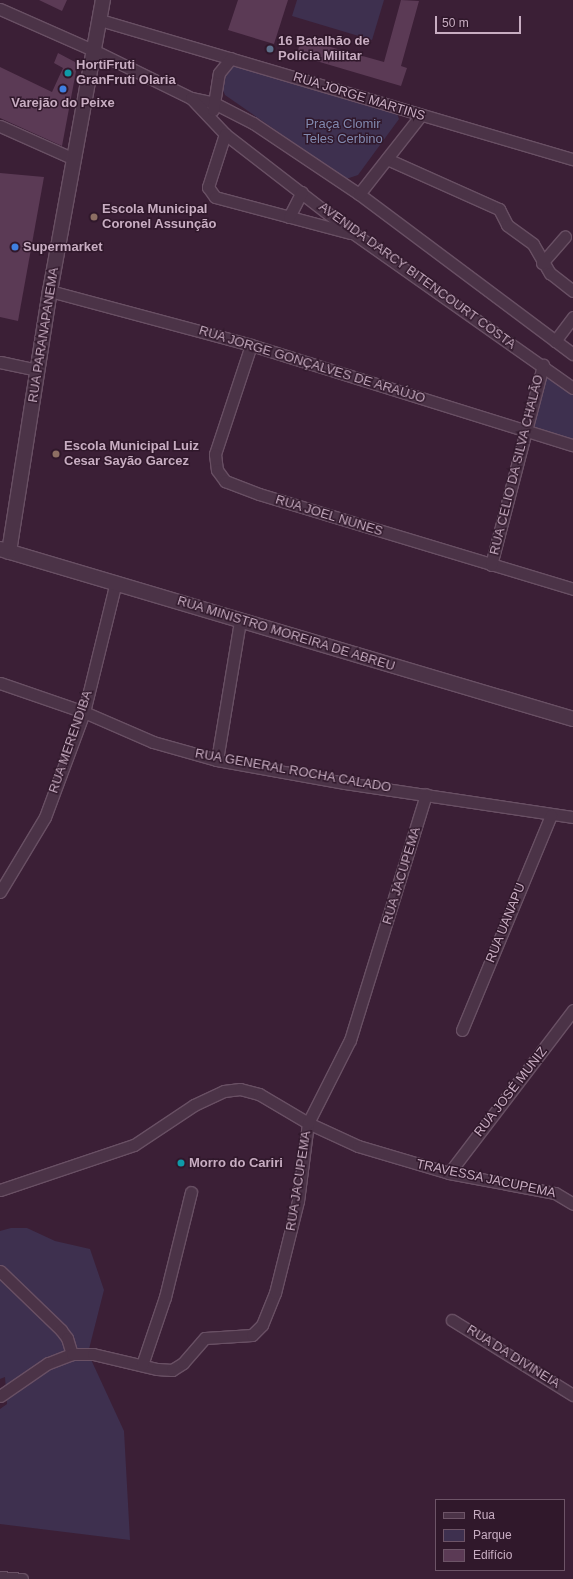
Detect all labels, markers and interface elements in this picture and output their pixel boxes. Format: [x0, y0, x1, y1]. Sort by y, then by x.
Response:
scale bar [437, 8, 523, 34]
text: 50 m [442, 16, 469, 30]
place label: 16 Batalhão de Polícia Militar [278, 34, 370, 65]
marker: 16 Batalhão de Polícia Militar [265, 44, 275, 54]
place label: HortiFruti GranFruti Olaria [76, 58, 176, 89]
marker: HortiFruti GranFruti Olaria [63, 68, 73, 78]
street label: RUA JORGE MARTINS [291, 69, 427, 125]
marker: Varejão do Peixe [58, 84, 68, 94]
place label: Varejão do Peixe [11, 95, 115, 111]
park label: Praça Clomir Teles Cerbino [303, 117, 383, 148]
street label: AVENIDA DARCY BITENCOURT COSTA [315, 199, 519, 353]
place label: Escola Municipal Coronel Assunção [102, 202, 217, 233]
marker: Escola Municipal Coronel Assunção [89, 212, 99, 222]
place label: Supermarket [23, 239, 102, 255]
marker: Supermarket [10, 242, 20, 252]
street label: RUA PARANAPANEMA [26, 266, 62, 404]
street label: RUA JORGE GONÇALVES DE ARAÚJO [196, 323, 428, 407]
street label: RUA CELIO DA SILVA CHALÃO [487, 372, 547, 558]
place label: Escola Municipal Luiz Cesar Sayão Garcez [64, 439, 199, 470]
marker: Escola Municipal Luiz Cesar Sayão Garcez [51, 449, 61, 459]
street label: RUA JOEL NUNES [273, 492, 385, 540]
street label: RUA MINISTRO MOREIRA DE ABREU [174, 593, 398, 675]
street label: RUA MERENDIBA [46, 688, 96, 796]
street label: RUA GENERAL ROCHA CALADO [193, 746, 393, 796]
street label: RUA JACUPEMA [380, 825, 424, 927]
street label: RUA UANAPU [483, 881, 529, 965]
street label: RUA JOSÉ MUNIZ [471, 1044, 551, 1140]
street label: RUA JACUPEMA [283, 1129, 315, 1233]
place label: Morro do Cariri [189, 1155, 283, 1171]
street label: TRAVESSA JACUPEMA [415, 1157, 557, 1201]
marker: Morro do Cariri [176, 1158, 186, 1168]
street label: RUA DA DIVINEIA [463, 1322, 563, 1392]
legend [435, 1499, 565, 1571]
text: Rua [473, 1508, 495, 1522]
text: Parque [473, 1528, 512, 1542]
text: Edifício [473, 1548, 512, 1562]

